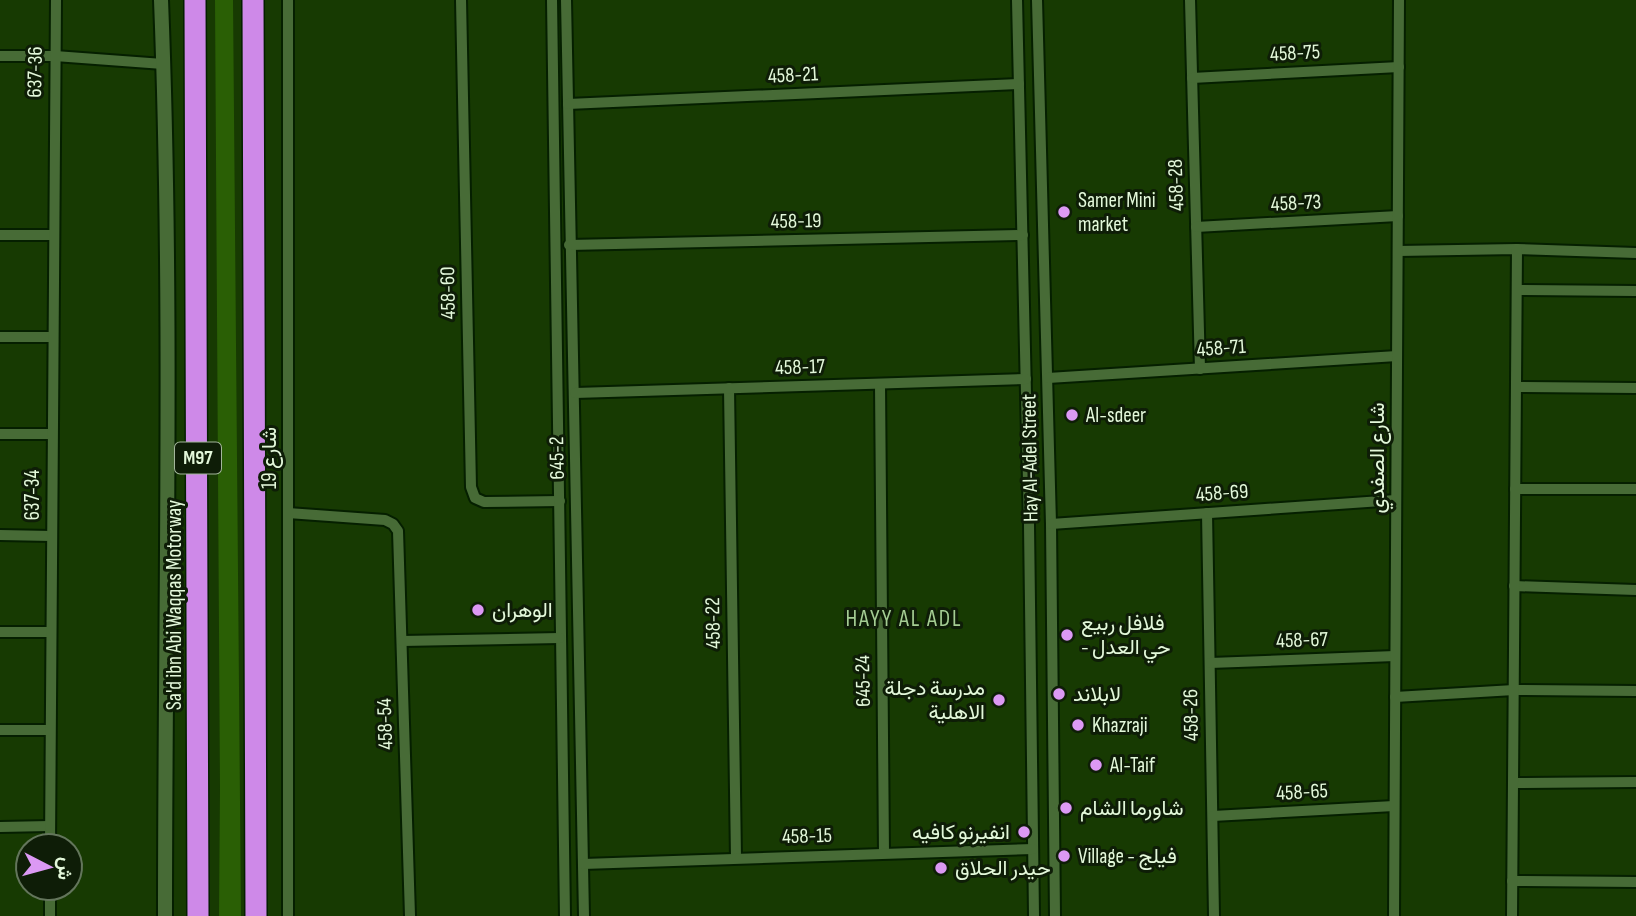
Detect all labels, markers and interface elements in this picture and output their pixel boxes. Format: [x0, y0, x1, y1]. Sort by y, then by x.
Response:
street label: 458-75 [1269, 39, 1321, 67]
street label: 637-36 [22, 46, 48, 98]
street label: 458-21 [767, 61, 819, 89]
street label: 458-28 [1163, 159, 1189, 211]
place label: Samer Mini market [1078, 188, 1156, 237]
street label: 458-73 [1270, 189, 1322, 217]
marker: Samer Mini market [1056, 204, 1072, 220]
street label: 458-19 [770, 208, 822, 234]
street label: 458-60 [435, 266, 461, 320]
street label: 458-71 [1196, 334, 1247, 362]
street label: 458-17 [775, 354, 826, 380]
street label: Hay Al-Adel Street [1016, 394, 1044, 522]
place label: Al-sdeer [1085, 403, 1146, 428]
street label: شارع الصفدي [1365, 403, 1394, 514]
marker: Al-sdeer [1064, 407, 1080, 423]
street label: شارع 19 [257, 427, 283, 489]
street label: 645-2 [544, 436, 570, 480]
road number: M97 [175, 442, 221, 474]
street label: 637-34 [20, 469, 45, 520]
street label: 458-69 [1195, 479, 1249, 507]
street label: Sa'd ibn Abi Waqqas Motorway [162, 500, 187, 710]
street label: 458-22 [700, 597, 726, 649]
place label: الوهران [492, 598, 553, 623]
marker: الوهران [470, 602, 486, 618]
district label: HAYY AL ADL [845, 605, 963, 633]
place label: فلافل ربيع - حي العدل [1081, 611, 1171, 664]
marker: فلافل ربيع - حي العدل [1059, 627, 1075, 643]
street label: 458-67 [1276, 627, 1329, 653]
street label: 645-24 [850, 655, 876, 707]
place label: مدرسة دجلة الاهلية [885, 676, 985, 725]
place label: لابلاند [1073, 682, 1121, 707]
marker: لابلاند [1051, 686, 1067, 702]
street label: 458-26 [1178, 689, 1204, 741]
marker: مدرسة دجلة الاهلية [991, 692, 1007, 708]
street label: 458-54 [372, 698, 398, 750]
place label: Khazraji [1092, 713, 1148, 738]
marker: Khazraji [1070, 717, 1086, 733]
place label: Al-Taif [1109, 753, 1156, 778]
marker: Al-Taif [1088, 757, 1104, 773]
street label: 458-65 [1275, 778, 1329, 806]
place label: شاورما الشام [1080, 796, 1184, 822]
marker: شاورما الشام [1058, 800, 1074, 816]
place label: انفيرنو كافيه [912, 820, 1010, 845]
street label: 458-15 [782, 823, 832, 849]
marker: انفيرنو كافيه [1016, 824, 1032, 840]
north arrow [14, 832, 84, 902]
place label: Village - فيلج [1078, 844, 1177, 870]
marker: Village - فيلج [1056, 848, 1072, 864]
text: ش [52, 856, 77, 881]
place label: حيدر الحلاق [955, 856, 1051, 881]
marker: حيدر الحلاق [933, 860, 949, 876]

